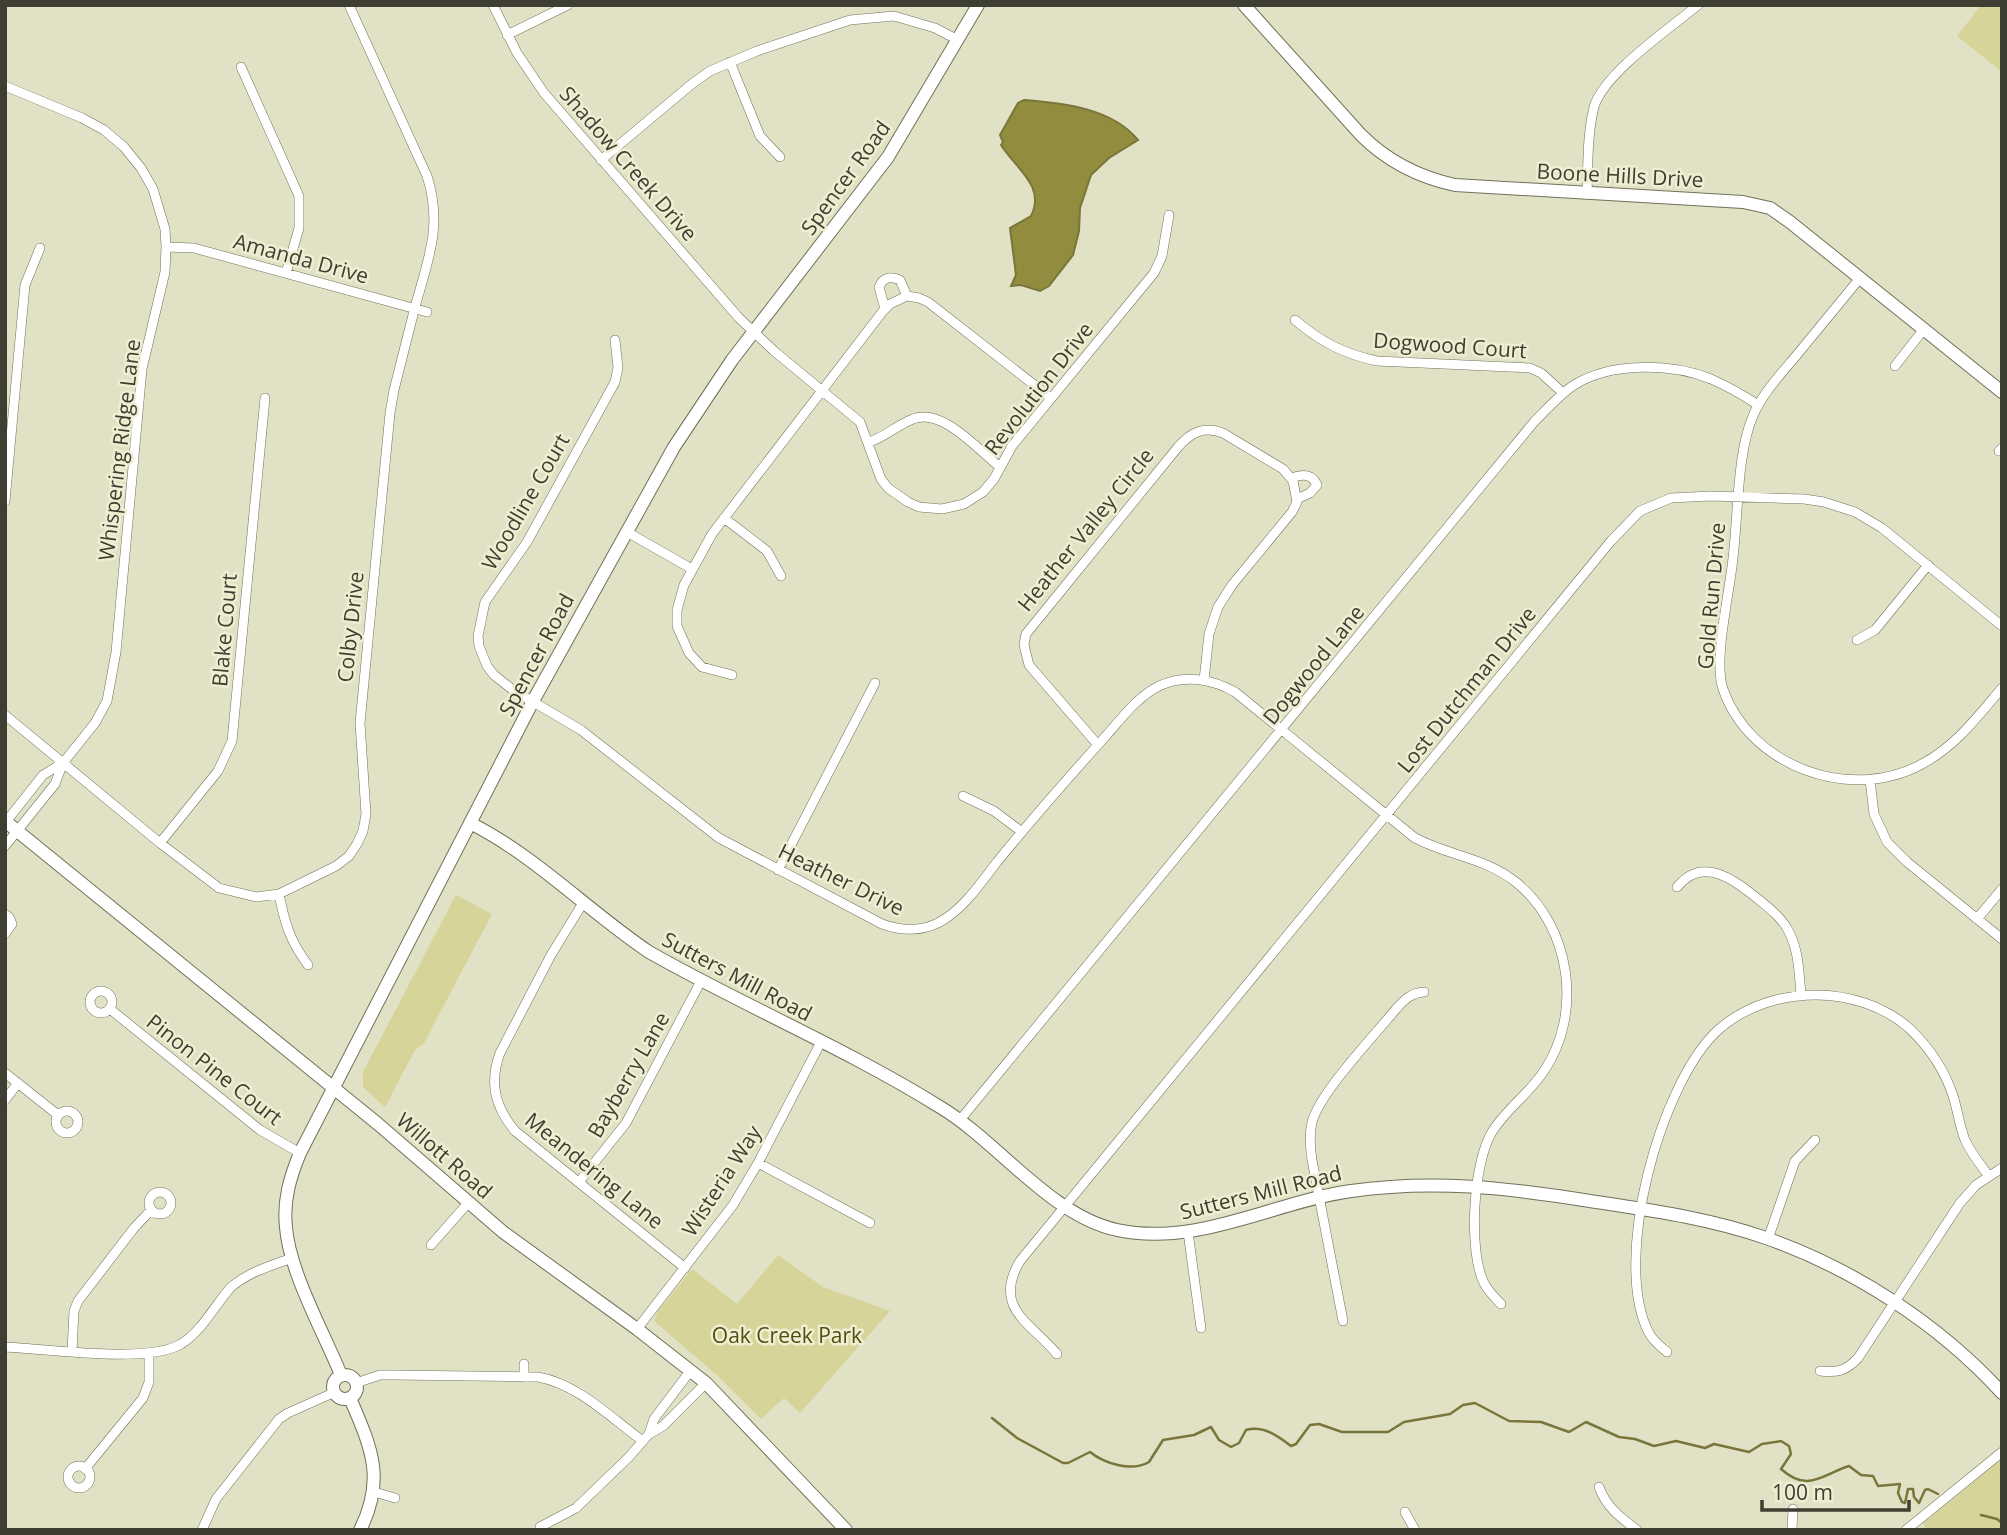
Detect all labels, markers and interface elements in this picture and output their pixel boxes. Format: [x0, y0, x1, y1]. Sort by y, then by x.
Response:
street label: Shadow Creek Drive [554, 80, 704, 247]
street label: Spencer Road [794, 115, 896, 240]
street label: Boone Hills Drive [1536, 157, 1704, 193]
street label: Amanda Drive [231, 227, 372, 290]
street label: Revolution Drive [978, 316, 1099, 461]
street label: Dogwood Court [1372, 326, 1528, 364]
street label: Whispering Ridge Lane [92, 338, 146, 562]
street label: Woodline Court [475, 428, 576, 575]
street label: Heather Valley Circle [1011, 442, 1160, 617]
street label: Gold Run Drive [1691, 521, 1731, 670]
street label: Colby Drive [330, 570, 370, 684]
street label: Blake Court [205, 572, 243, 688]
street label: Spencer Road [492, 588, 580, 721]
street label: Dogwood Lane [1256, 599, 1370, 730]
street label: Lost Dutchman Drive [1391, 601, 1542, 778]
street label: Heather Drive [774, 837, 909, 922]
street label: Sutters Mill Road [658, 925, 817, 1027]
street label: Pinon Pine Court [141, 1007, 288, 1131]
street label: Bayberry Lane [581, 1007, 675, 1142]
street label: Willott Road [391, 1106, 499, 1205]
street label: Meandering Lane [519, 1106, 670, 1235]
street label: Wisteria Way [675, 1119, 768, 1241]
street label: Sutters Mill Road [1177, 1158, 1344, 1226]
park label: Oak Creek Park [712, 1321, 862, 1349]
scale bar [1762, 1468, 1909, 1512]
text: 100 m [1772, 1478, 1833, 1506]

